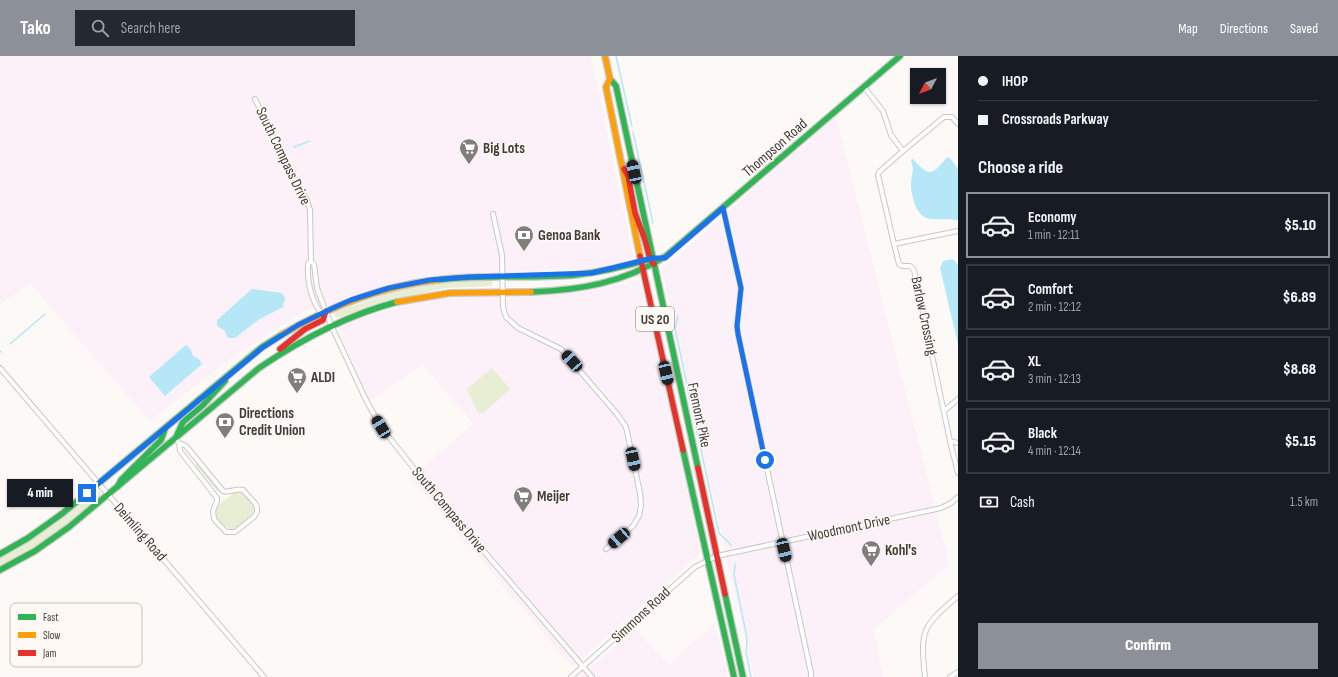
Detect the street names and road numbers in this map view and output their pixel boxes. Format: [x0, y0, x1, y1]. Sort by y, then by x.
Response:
street label: South Compass Drive [251, 104, 315, 208]
street label: Thompson Road [739, 115, 811, 181]
street label: Barlow Crossing [906, 275, 942, 357]
road number: US 20 [636, 307, 674, 331]
street label: Fremont Pike [683, 381, 715, 449]
street label: South Compass Drive [408, 463, 490, 557]
street label: Deimling Road [109, 499, 171, 565]
street label: Woodmont Drive [806, 510, 892, 546]
street label: Simmons Road [608, 583, 674, 647]

